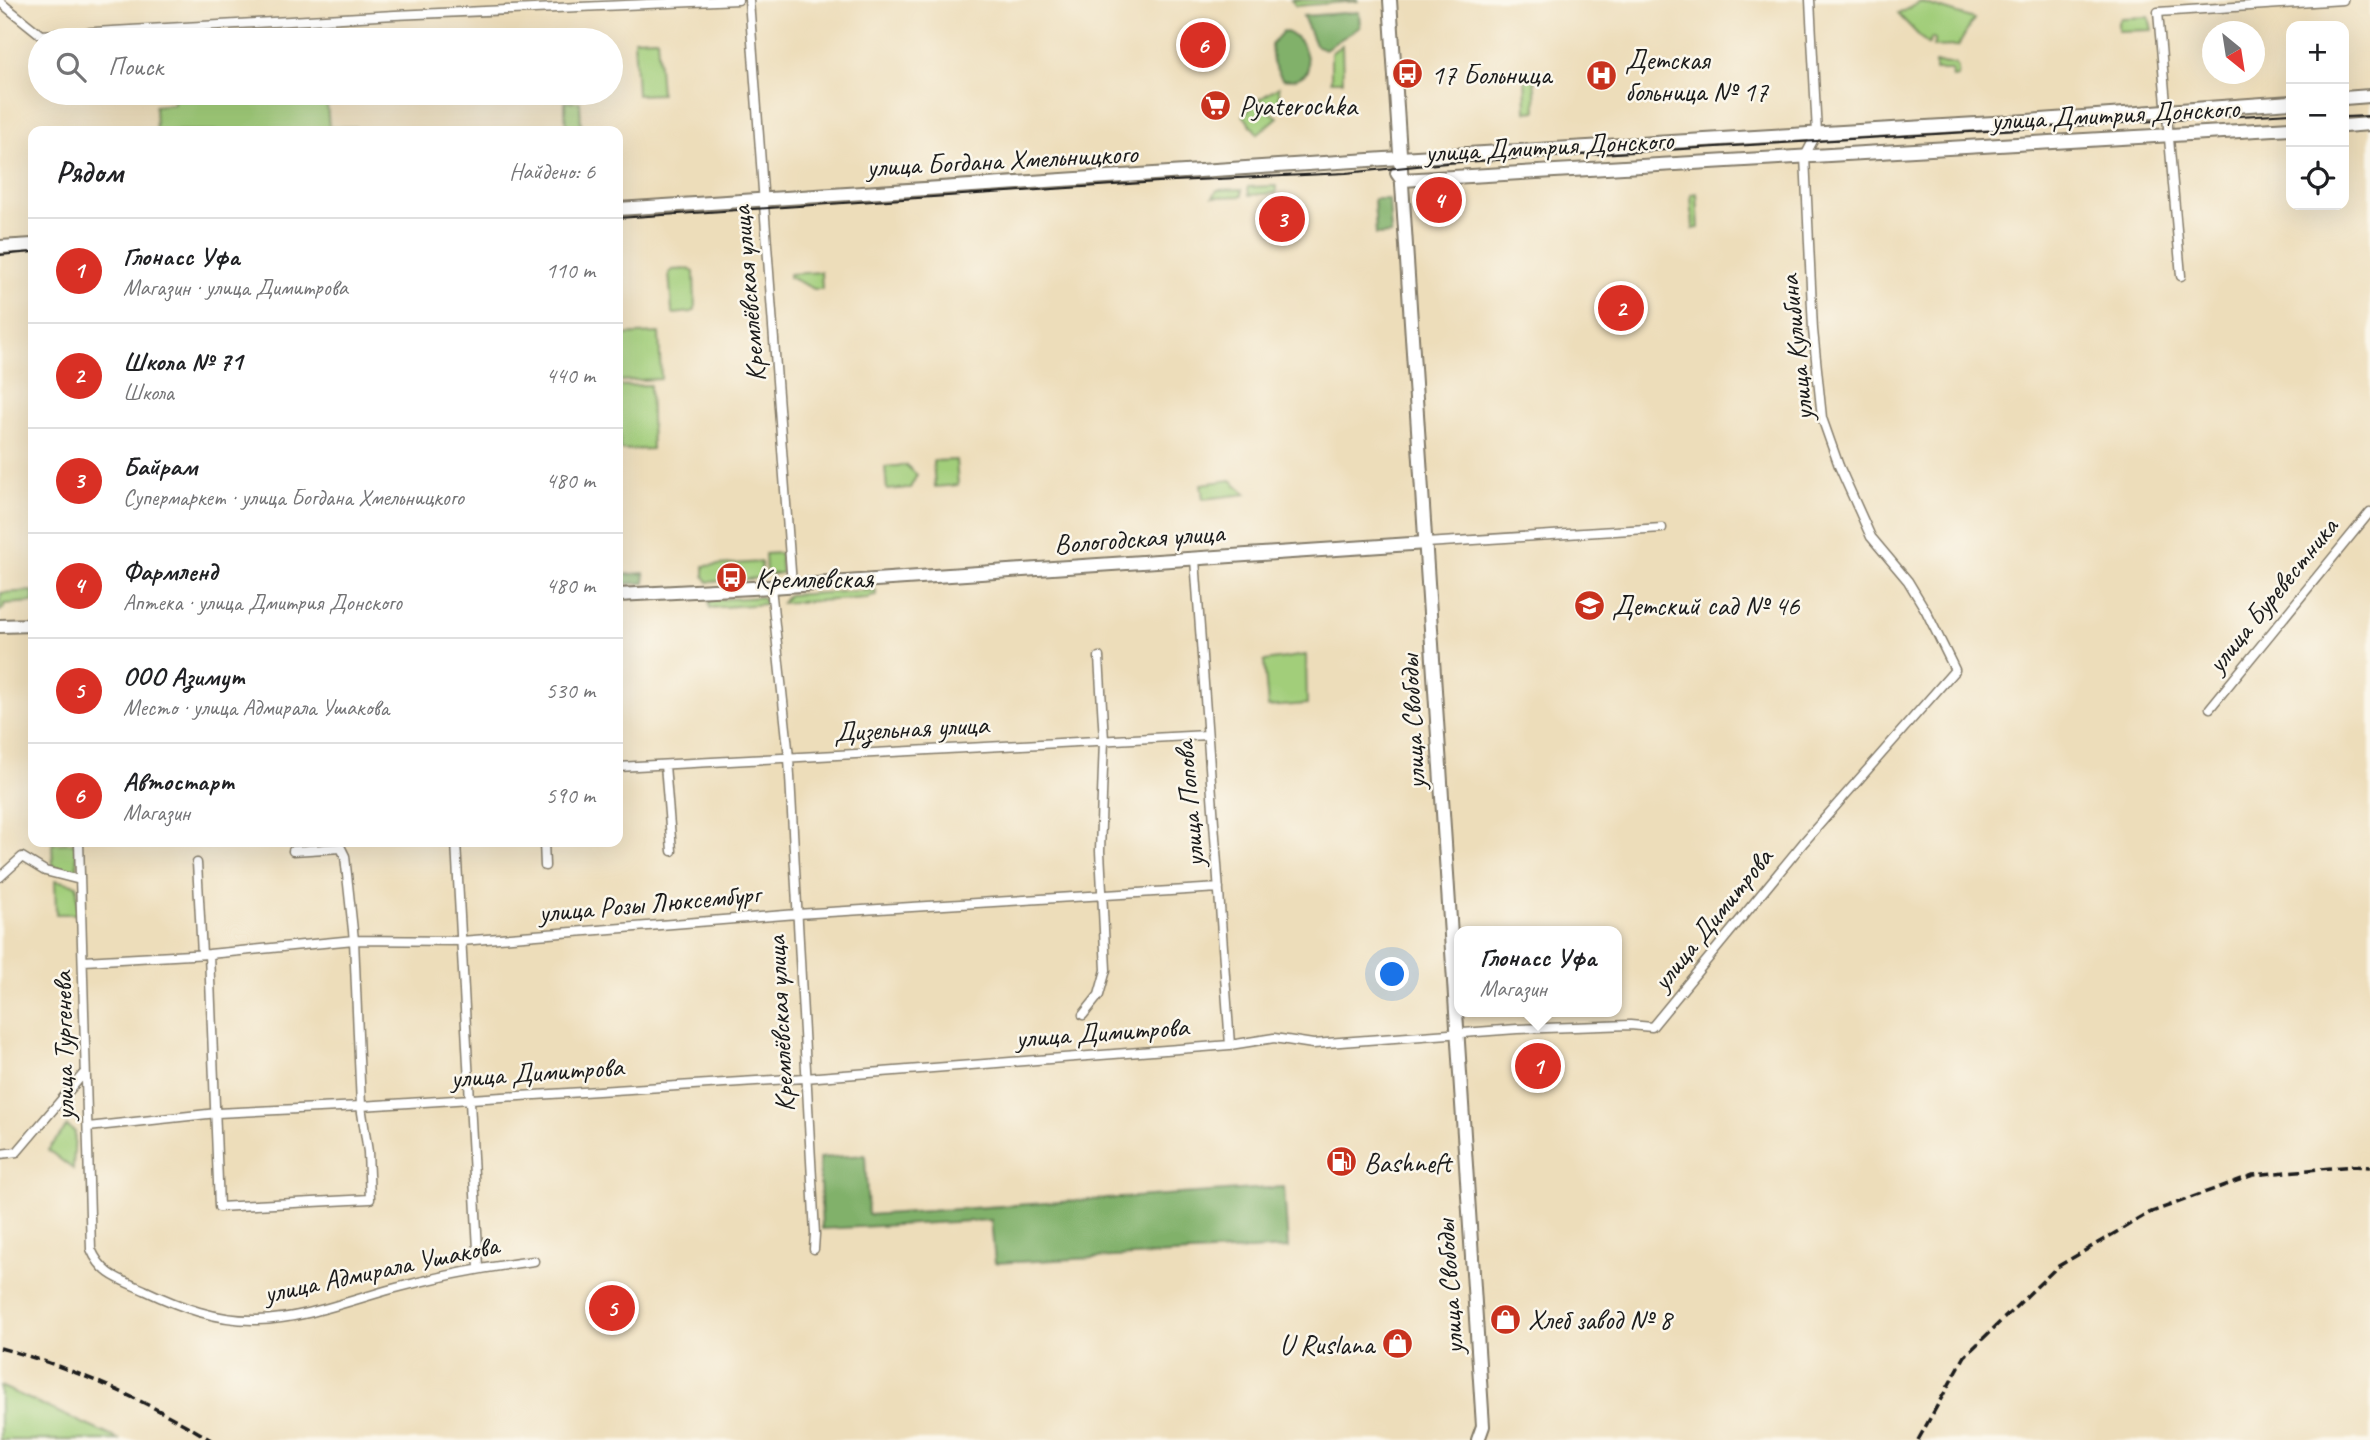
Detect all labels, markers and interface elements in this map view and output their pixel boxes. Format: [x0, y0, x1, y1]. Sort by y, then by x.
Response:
pin: 6 [1180, 19, 1226, 71]
north arrow [2202, 21, 2265, 84]
map controls [2286, 21, 2349, 210]
button: + [2286, 21, 2349, 84]
search box [28, 28, 623, 105]
place label: Детская больница № 17 [1625, 42, 1769, 109]
icon: search [52, 48, 90, 86]
text: Поиск [108, 50, 163, 83]
bus stop icon: 17 Больница [1391, 57, 1425, 91]
place label: 17 Больница [1431, 57, 1554, 92]
hospital icon: Детская больница № 17 [1585, 58, 1619, 92]
button: − [2286, 84, 2349, 147]
supermarket icon: Pyaterochka [1199, 88, 1233, 122]
place label: Pyaterochka [1239, 88, 1359, 123]
street label: улица Дмитрия Донского [1988, 90, 2242, 138]
street label: улица Дмитрия Донского [1422, 122, 1676, 170]
street label: улица Богдана Хмельницкого [864, 135, 1140, 185]
button: locate [2286, 147, 2349, 210]
text: Рядом [56, 153, 123, 191]
text: Найдено: 6 [509, 157, 595, 186]
pin: 4 [1416, 174, 1462, 226]
pin: 3 [1259, 193, 1305, 245]
street label: Кремлёвская улица [723, 203, 773, 383]
text: Глонасс Уфа [123, 240, 239, 273]
text: 1 [74, 256, 84, 285]
text: 110 m [546, 256, 595, 285]
street label: улица Кулибина [1771, 272, 1821, 425]
text: Магазин · улица Димитрова [123, 273, 348, 302]
pin: 2 [1598, 282, 1644, 334]
text: Школа № 71 [123, 345, 242, 378]
text: 2 [74, 361, 84, 390]
text: 440 m [546, 361, 595, 390]
text: Школа [123, 378, 174, 407]
text: Байрам [123, 450, 197, 483]
text: 3 [74, 466, 84, 495]
text: 480 m [546, 466, 595, 495]
text: Супермаркет · улица Богдана Хмельницкого [123, 483, 464, 512]
street label: улица Буревестника [2197, 509, 2346, 681]
street label: Вологодская улица [1053, 514, 1227, 561]
text: Фармленд [123, 555, 218, 588]
bus stop icon: Кремлевская [715, 561, 749, 595]
place label: Кремлевская [755, 561, 874, 596]
text: 4 [74, 571, 84, 600]
text: 480 m [546, 571, 595, 600]
text: Аптека · улица Дмитрия Донского [123, 588, 402, 617]
school or university icon: Детский сад № 46 [1572, 588, 1606, 622]
place label: Детский сад № 46 [1612, 588, 1801, 623]
street label: улица Свободы [1391, 652, 1433, 792]
text: ООО Азимут [123, 660, 245, 693]
text: 5 [74, 676, 84, 705]
text: 530 m [546, 676, 595, 705]
text: Место · улица Адмирала Ушакова [123, 693, 389, 722]
street label: Дизельная улица [833, 706, 991, 751]
street label: улица Попова [1166, 737, 1212, 871]
text: Автостарт [123, 765, 235, 798]
text: 6 [74, 781, 84, 810]
text: 590 m [546, 781, 595, 810]
text: Магазин [123, 798, 190, 827]
street label: улица Димитрова [1643, 839, 1781, 999]
street label: улица Розы Люксембург [535, 876, 765, 930]
popup [1454, 926, 1622, 1017]
street label: Кремлёвская улица [758, 933, 802, 1113]
text: Глонасс Уфа [1480, 941, 1596, 974]
your location [1375, 957, 1409, 991]
street label: улица Тургенева [44, 969, 82, 1123]
text: Магазин [1480, 974, 1547, 1003]
street label: улица Димитрова [1012, 1008, 1191, 1056]
pin: 1 [1515, 1040, 1561, 1092]
street label: улица Димитрова [447, 1048, 626, 1096]
fuel station icon: Bashneft [1324, 1145, 1358, 1179]
place label: Bashneft [1364, 1145, 1454, 1180]
street label: улица Свободы [1427, 1216, 1471, 1357]
street label: улица Адмирала Ушакова [259, 1227, 504, 1311]
pin: 5 [589, 1282, 635, 1334]
shop icon: Хлеб завод № 8 [1488, 1302, 1522, 1336]
place label: Хлеб завод № 8 [1528, 1302, 1674, 1337]
place label: U Ruslana [1280, 1327, 1377, 1362]
shop icon: U Ruslana [1380, 1327, 1414, 1361]

